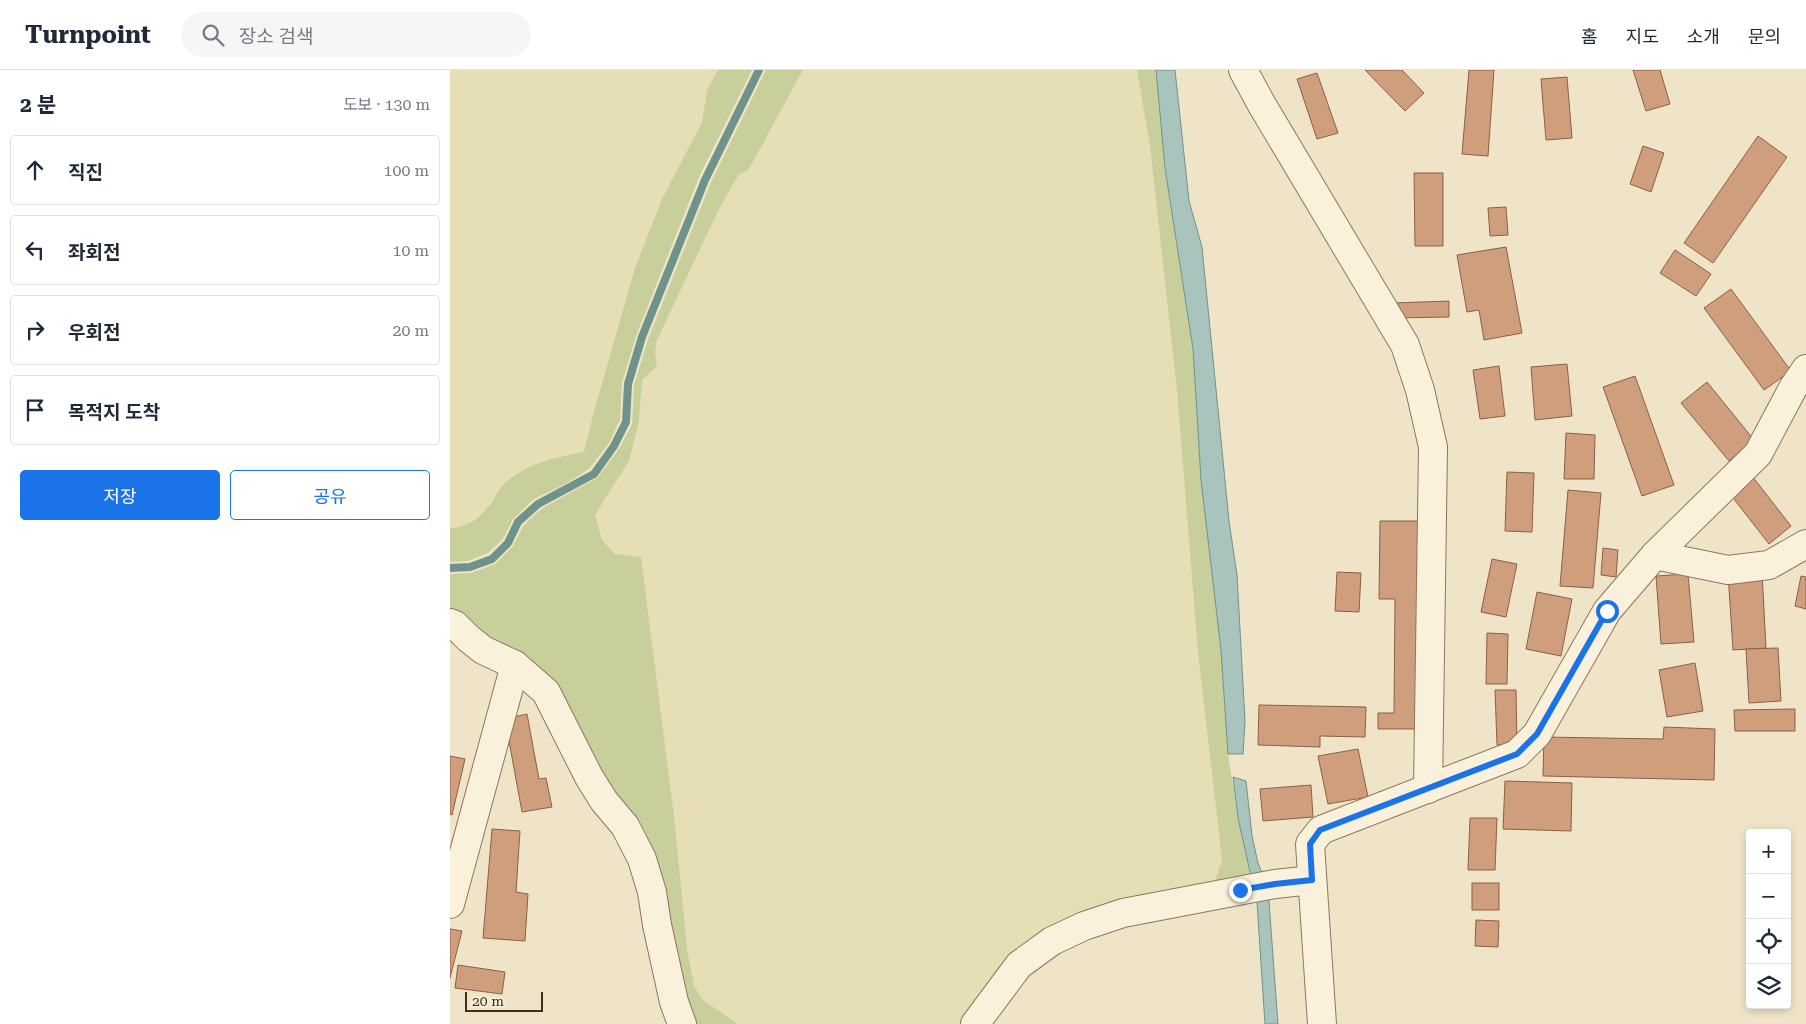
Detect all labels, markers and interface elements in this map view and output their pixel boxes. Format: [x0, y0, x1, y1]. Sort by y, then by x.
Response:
search box [181, 12, 531, 57]
text: Turnpoint [25, 21, 151, 49]
icon: search [199, 21, 227, 49]
text: 장소 검색 [239, 25, 314, 48]
text: 홈 [1581, 26, 1598, 47]
text: 지도 [1626, 26, 1659, 47]
text: 소개 [1687, 26, 1720, 47]
text: 문의 [1748, 26, 1781, 47]
text: 2 분 [20, 93, 56, 117]
text: 도보 · 130 m [343, 95, 430, 114]
icon: ahead [21, 156, 49, 184]
text: 직진 [68, 161, 103, 184]
text: 100 m [383, 161, 429, 180]
icon: left [21, 236, 49, 264]
text: 좌회전 [68, 241, 120, 264]
text: 10 m [392, 241, 429, 260]
icon: right [21, 316, 49, 344]
text: 우회전 [68, 321, 120, 344]
text: 20 m [392, 321, 429, 340]
icon: arrive [21, 396, 49, 424]
text: 목적지 도착 [68, 401, 160, 424]
button: 저장 [20, 470, 220, 520]
button: 공유 [230, 470, 430, 520]
route start [1596, 600, 1619, 623]
map controls [1746, 829, 1791, 1009]
button: + [1746, 829, 1791, 874]
button: − [1746, 874, 1791, 919]
route end [1229, 879, 1252, 902]
button: locate [1746, 919, 1791, 964]
button: layers [1746, 964, 1791, 1009]
scale bar [465, 989, 542, 1012]
text: 20 m [472, 993, 504, 1009]

